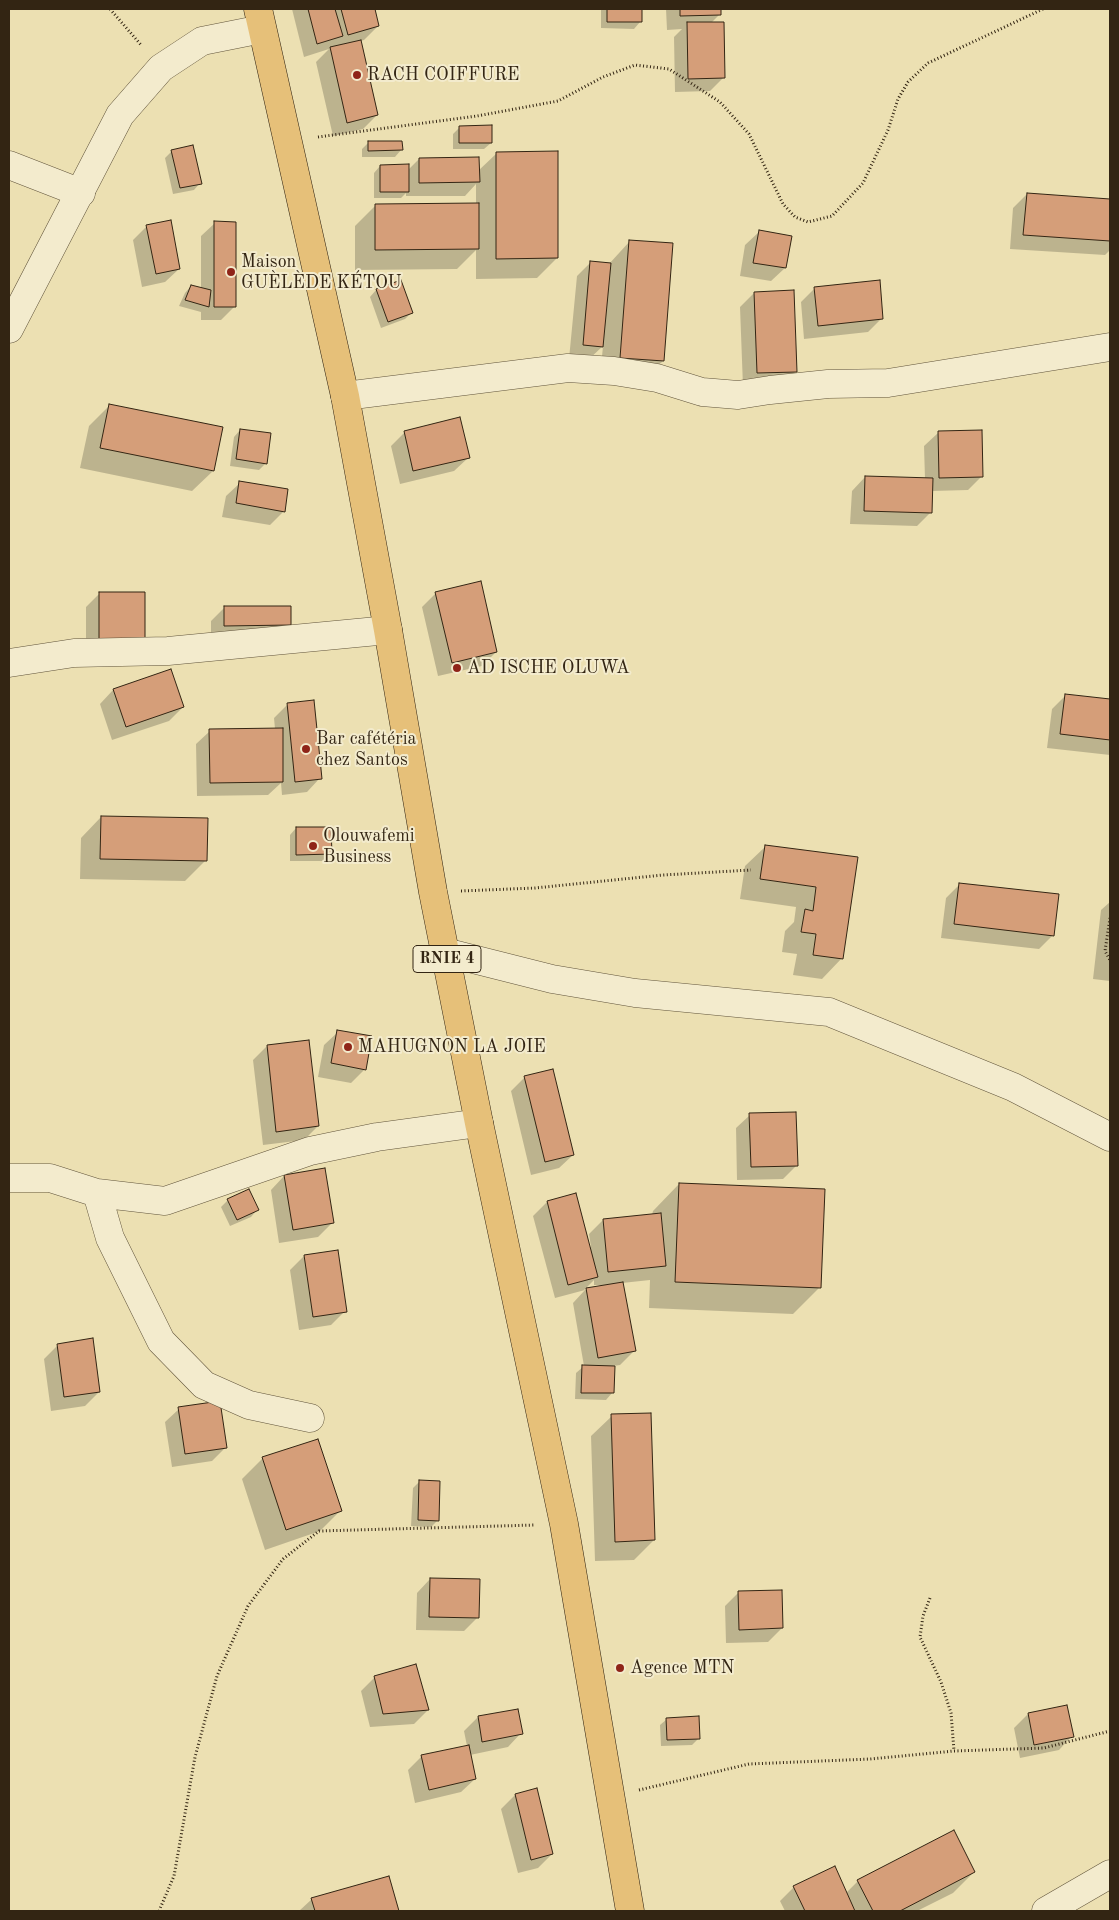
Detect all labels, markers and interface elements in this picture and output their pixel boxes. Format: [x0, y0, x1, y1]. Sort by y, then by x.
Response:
place label: RACH COIFFURE [367, 64, 519, 86]
marker: RACH COIFFURE [351, 69, 363, 81]
place label: Maison GUÈLÈDE KÉTOU [241, 251, 401, 294]
marker: Maison GUÈLÈDE KÉTOU [225, 266, 237, 278]
place label: AD ISCHE OLUWA [467, 657, 630, 679]
marker: AD ISCHE OLUWA [451, 662, 463, 674]
place label: Bar cafétéria chez Santos [316, 728, 416, 771]
marker: Bar cafétéria chez Santos [300, 743, 312, 755]
place label: Olouwafemi Business [323, 825, 415, 868]
marker: Olouwafemi Business [307, 840, 319, 852]
road number: RNIE 4 [413, 946, 481, 972]
place label: MAHUGNON LA JOIE [358, 1036, 546, 1058]
marker: MAHUGNON LA JOIE [342, 1041, 354, 1053]
place label: Agence MTN [630, 1657, 734, 1679]
marker: Agence MTN [614, 1662, 626, 1674]

